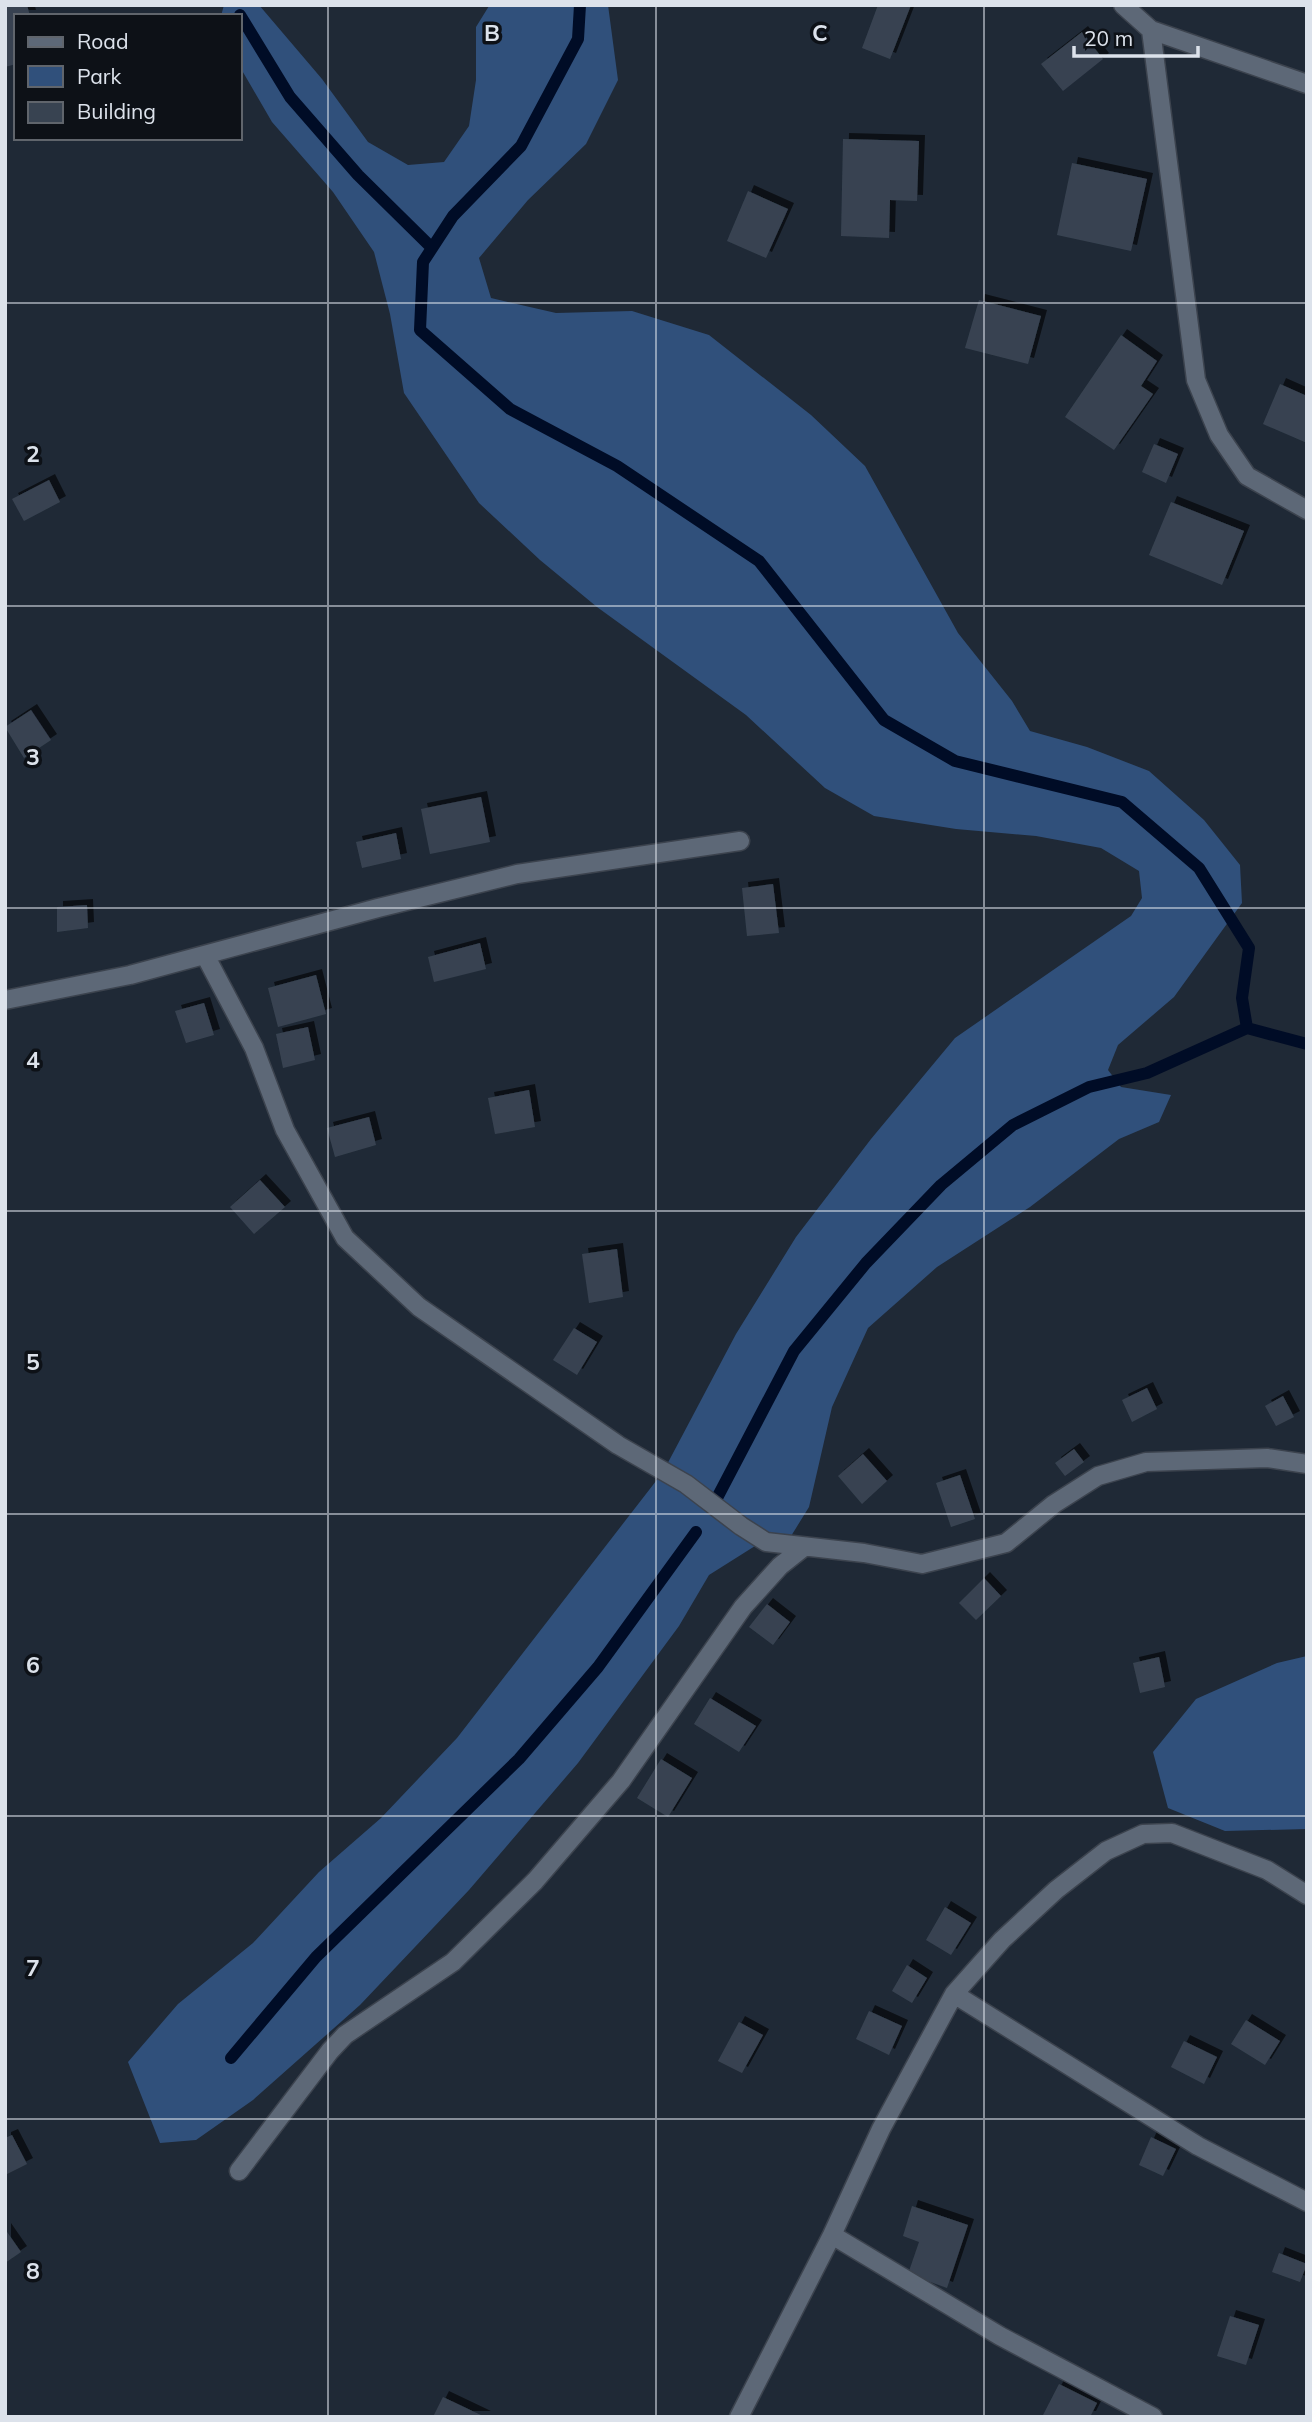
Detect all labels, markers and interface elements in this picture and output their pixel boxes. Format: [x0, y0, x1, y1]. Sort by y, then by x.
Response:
legend [14, 14, 242, 140]
scale bar [1074, 14, 1198, 58]
text: B [484, 18, 500, 47]
text: C [812, 18, 828, 47]
text: 20 m [1084, 25, 1133, 51]
text: Road [77, 28, 128, 54]
text: Park [77, 63, 121, 89]
text: Building [77, 98, 156, 124]
text: 2 [26, 439, 40, 468]
text: 3 [26, 742, 40, 771]
text: 4 [26, 1045, 40, 1074]
text: 5 [26, 1347, 40, 1376]
text: 6 [26, 1650, 40, 1679]
text: 7 [26, 1953, 40, 1982]
text: 8 [26, 2256, 40, 2285]

